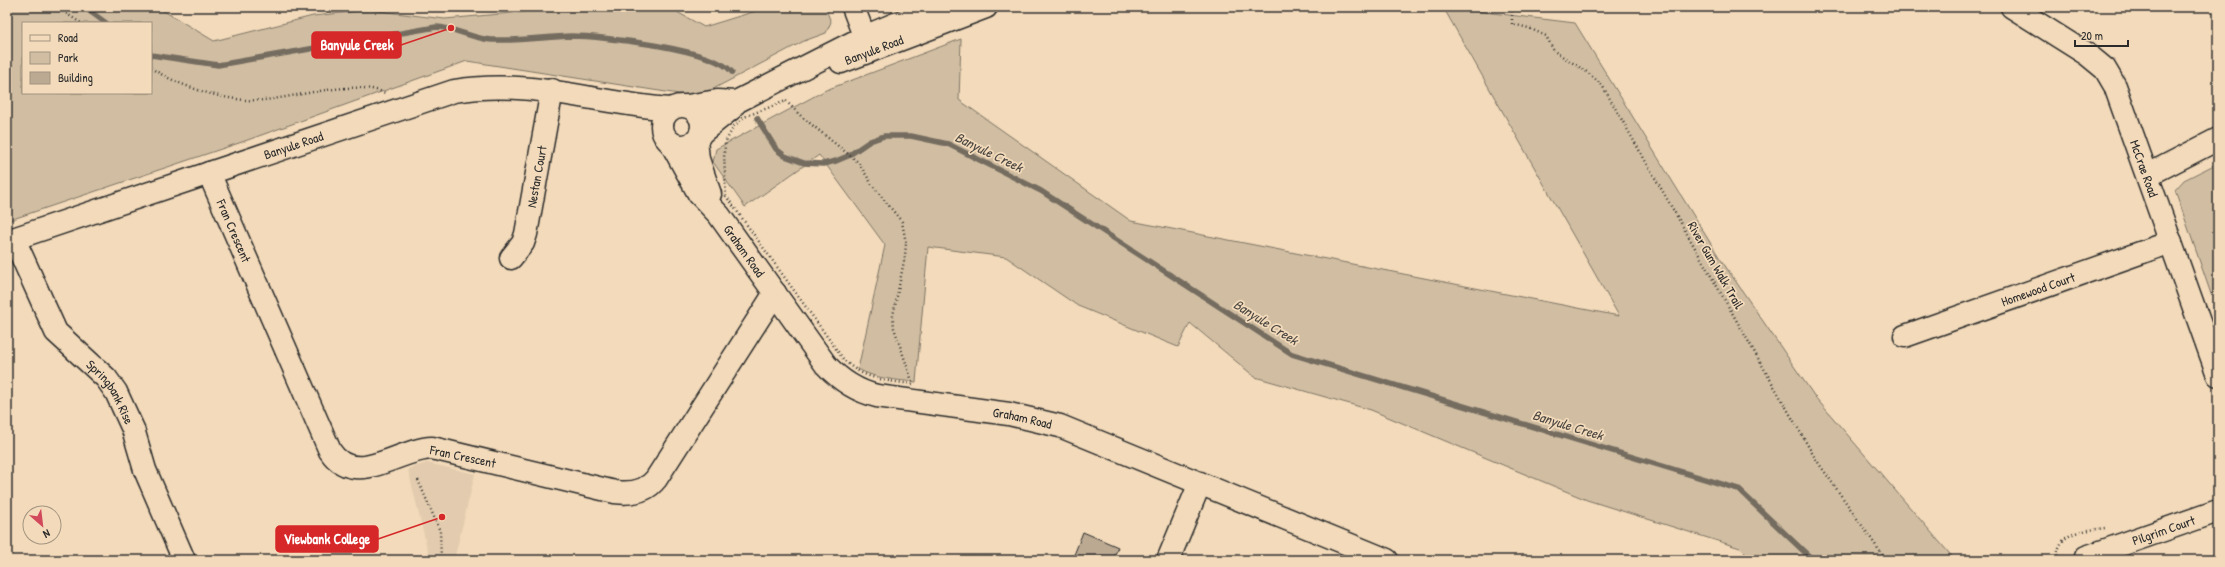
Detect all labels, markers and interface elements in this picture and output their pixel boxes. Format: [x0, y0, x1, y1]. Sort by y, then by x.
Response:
legend [22, 22, 152, 94]
scale bar [2075, 22, 2128, 48]
text: 20 m [2081, 27, 2103, 44]
text: Road [58, 29, 78, 46]
street label: Banyule Road [842, 30, 906, 69]
callout: Banyule Creek [312, 32, 401, 58]
text: Banyule Creek [321, 35, 394, 56]
text: Park [58, 49, 78, 66]
text: Building [58, 69, 93, 86]
street label: Banyule Road [261, 127, 325, 163]
water label: Banyule Creek [952, 127, 1027, 178]
street label: McCrae Road [2126, 137, 2163, 199]
street label: Nestan Court [522, 144, 551, 209]
street label: Fran Crescent [212, 196, 256, 265]
street label: River Gum Walk Trail [1684, 218, 1749, 312]
street label: Graham Road [720, 221, 769, 280]
street label: Homewood Court [1999, 268, 2078, 310]
water label: Banyule Creek [1230, 294, 1303, 350]
street label: Springbank Rise [83, 355, 138, 427]
street label: Graham Road [992, 403, 1054, 433]
water label: Banyule Creek [1530, 405, 1607, 446]
street label: Fran Crescent [428, 440, 498, 472]
north arrow [22, 505, 62, 545]
street label: Pilgrim Court [2130, 511, 2198, 549]
text: N [41, 526, 53, 541]
callout: Viewbank College [276, 526, 378, 552]
text: Viewbank College [284, 529, 371, 550]

